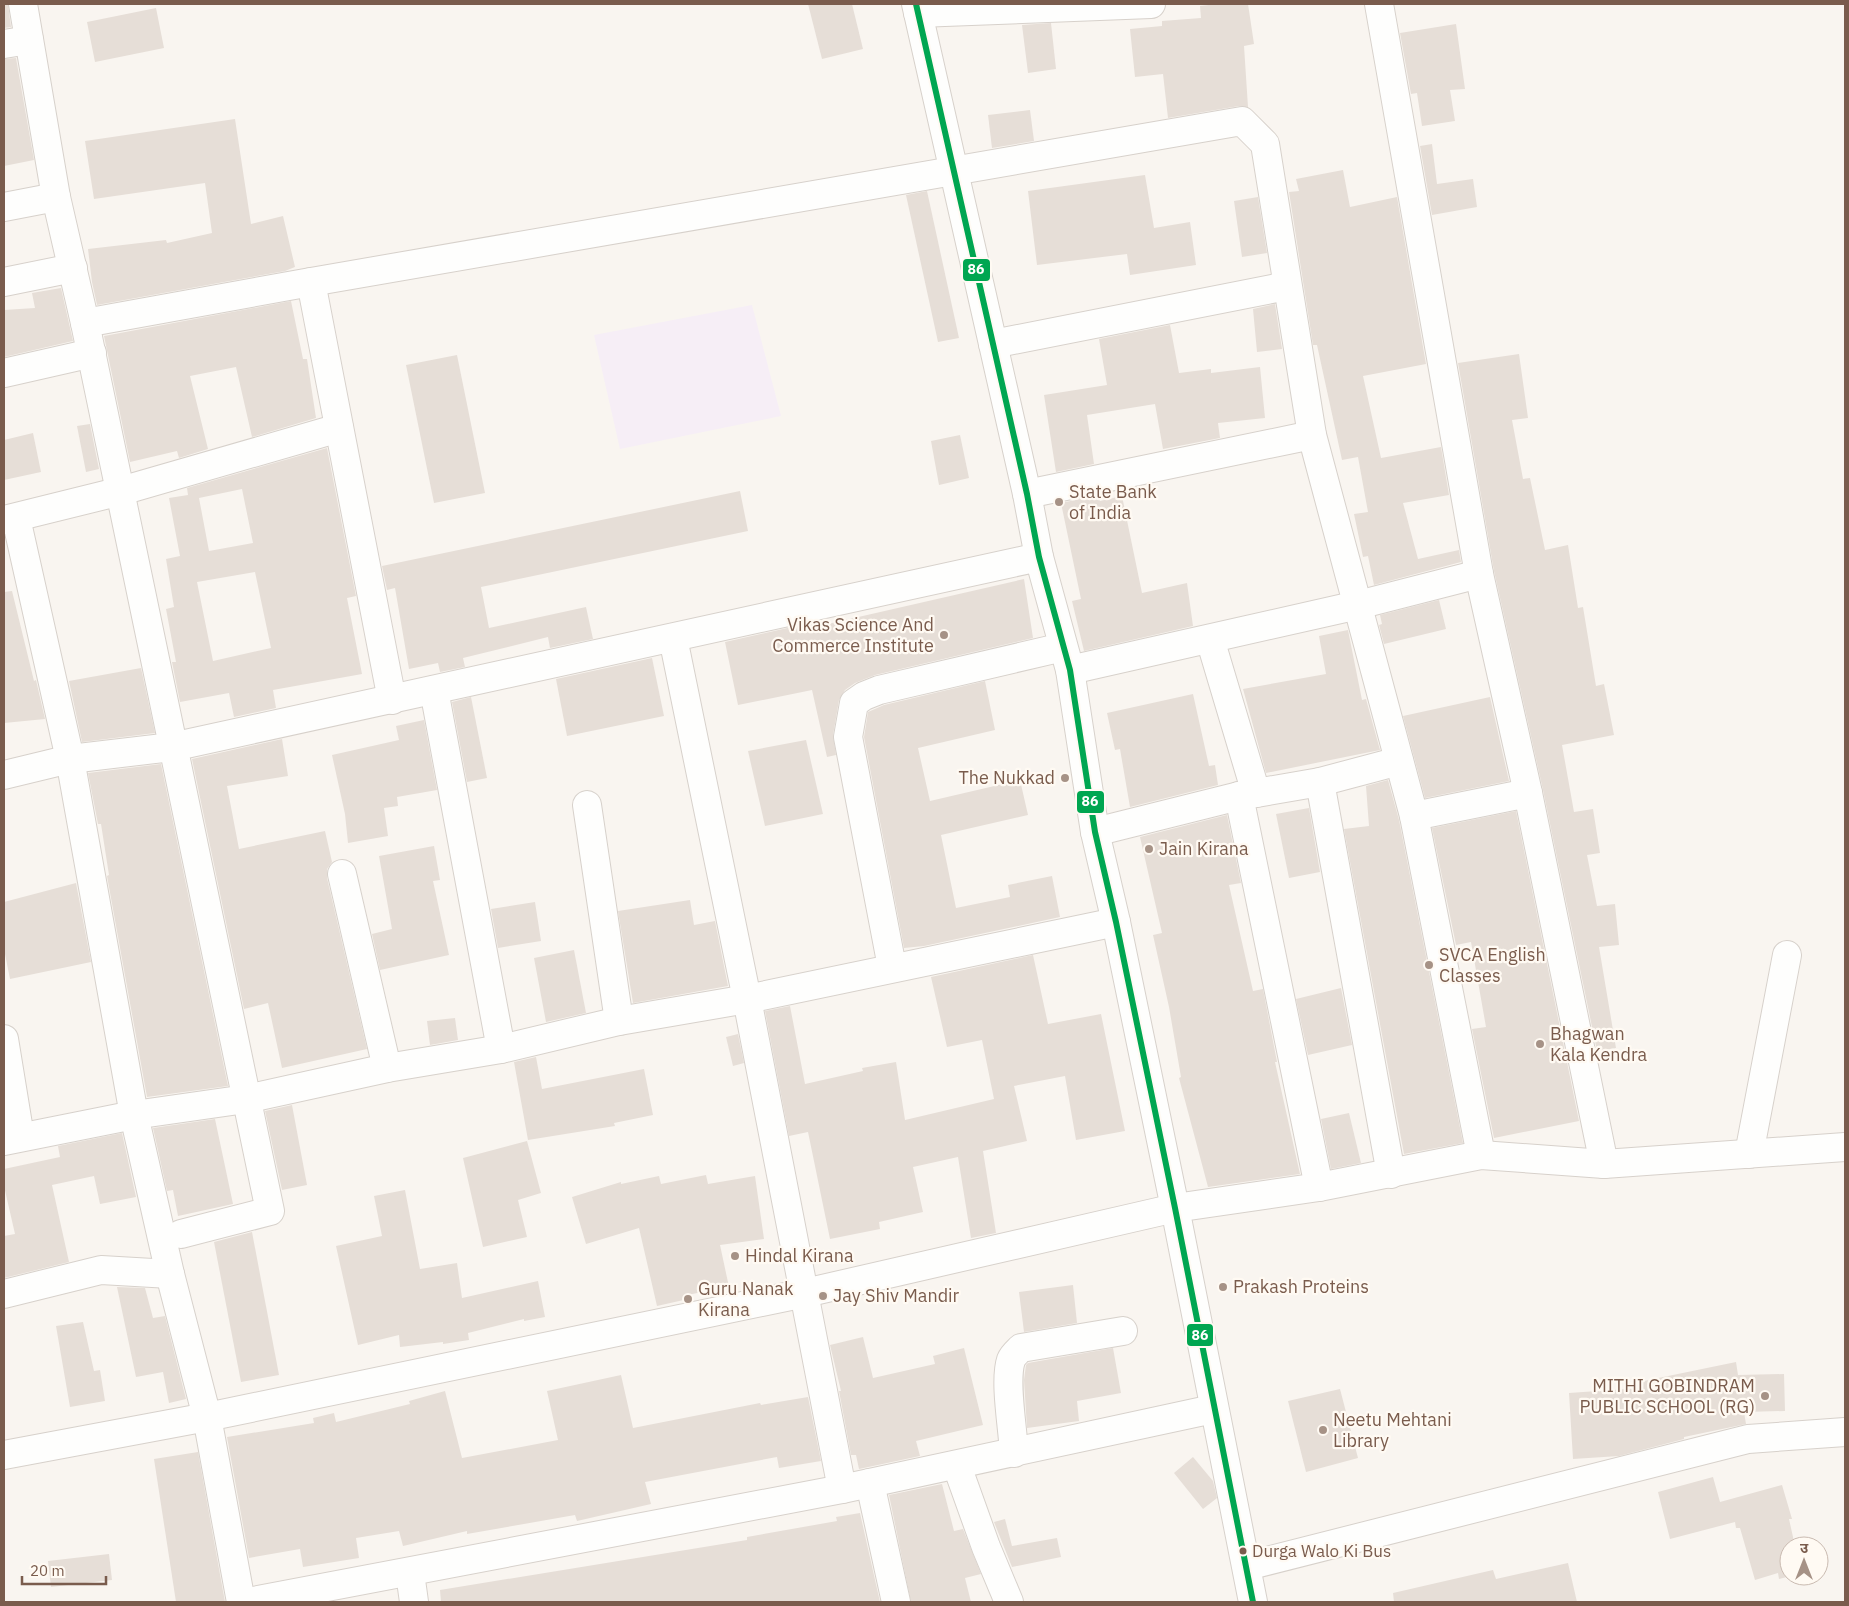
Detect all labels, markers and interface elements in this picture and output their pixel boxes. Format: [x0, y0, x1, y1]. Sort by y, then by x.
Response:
line badge: 86 [962, 258, 991, 282]
text: 86 [968, 260, 984, 278]
place label: State Bank of India [1069, 480, 1157, 524]
marker: State Bank of India [1053, 496, 1065, 508]
place label: Vikas Science And Commerce Institute [772, 613, 934, 657]
marker: Vikas Science And Commerce Institute [938, 629, 950, 641]
place label: The Nukkad [958, 766, 1055, 789]
marker: The Nukkad [1059, 772, 1071, 784]
line badge: 86 [1076, 790, 1105, 814]
text: 86 [1082, 792, 1098, 810]
place label: Jain Kirana [1159, 837, 1249, 860]
marker: Jain Kirana [1143, 843, 1155, 855]
place label: SVCA English Classes [1439, 943, 1546, 987]
marker: SVCA English Classes [1423, 959, 1435, 971]
place label: Bhagwan Kala Kendra [1550, 1022, 1648, 1066]
marker: Bhagwan Kala Kendra [1534, 1038, 1546, 1050]
place label: Hindal Kirana [745, 1244, 854, 1267]
marker: Hindal Kirana [729, 1250, 741, 1262]
place label: Prakash Proteins [1233, 1275, 1369, 1298]
place label: Guru Nanak Kirana [698, 1277, 794, 1321]
marker: Prakash Proteins [1217, 1281, 1229, 1293]
place label: Jay Shiv Mandir [833, 1284, 960, 1307]
marker: Jay Shiv Mandir [817, 1290, 829, 1302]
marker: Guru Nanak Kirana [682, 1293, 694, 1305]
line badge: 86 [1186, 1323, 1214, 1347]
text: 86 [1192, 1326, 1208, 1344]
place label: MITHI GOBINDRAM PUBLIC SCHOOL (RG) [1579, 1374, 1755, 1418]
marker: MITHI GOBINDRAM PUBLIC SCHOOL (RG) [1759, 1390, 1771, 1402]
place label: Neetu Mehtani Library [1333, 1408, 1452, 1452]
marker: Neetu Mehtani Library [1317, 1424, 1329, 1436]
north arrow [1779, 1536, 1829, 1586]
text: उ [1800, 1539, 1809, 1557]
place label: Durga Walo Ki Bus [1252, 1540, 1391, 1562]
marker: Durga Walo Ki Bus [1238, 1546, 1248, 1556]
scale bar [22, 1554, 106, 1586]
text: 20 m [30, 1561, 65, 1580]

